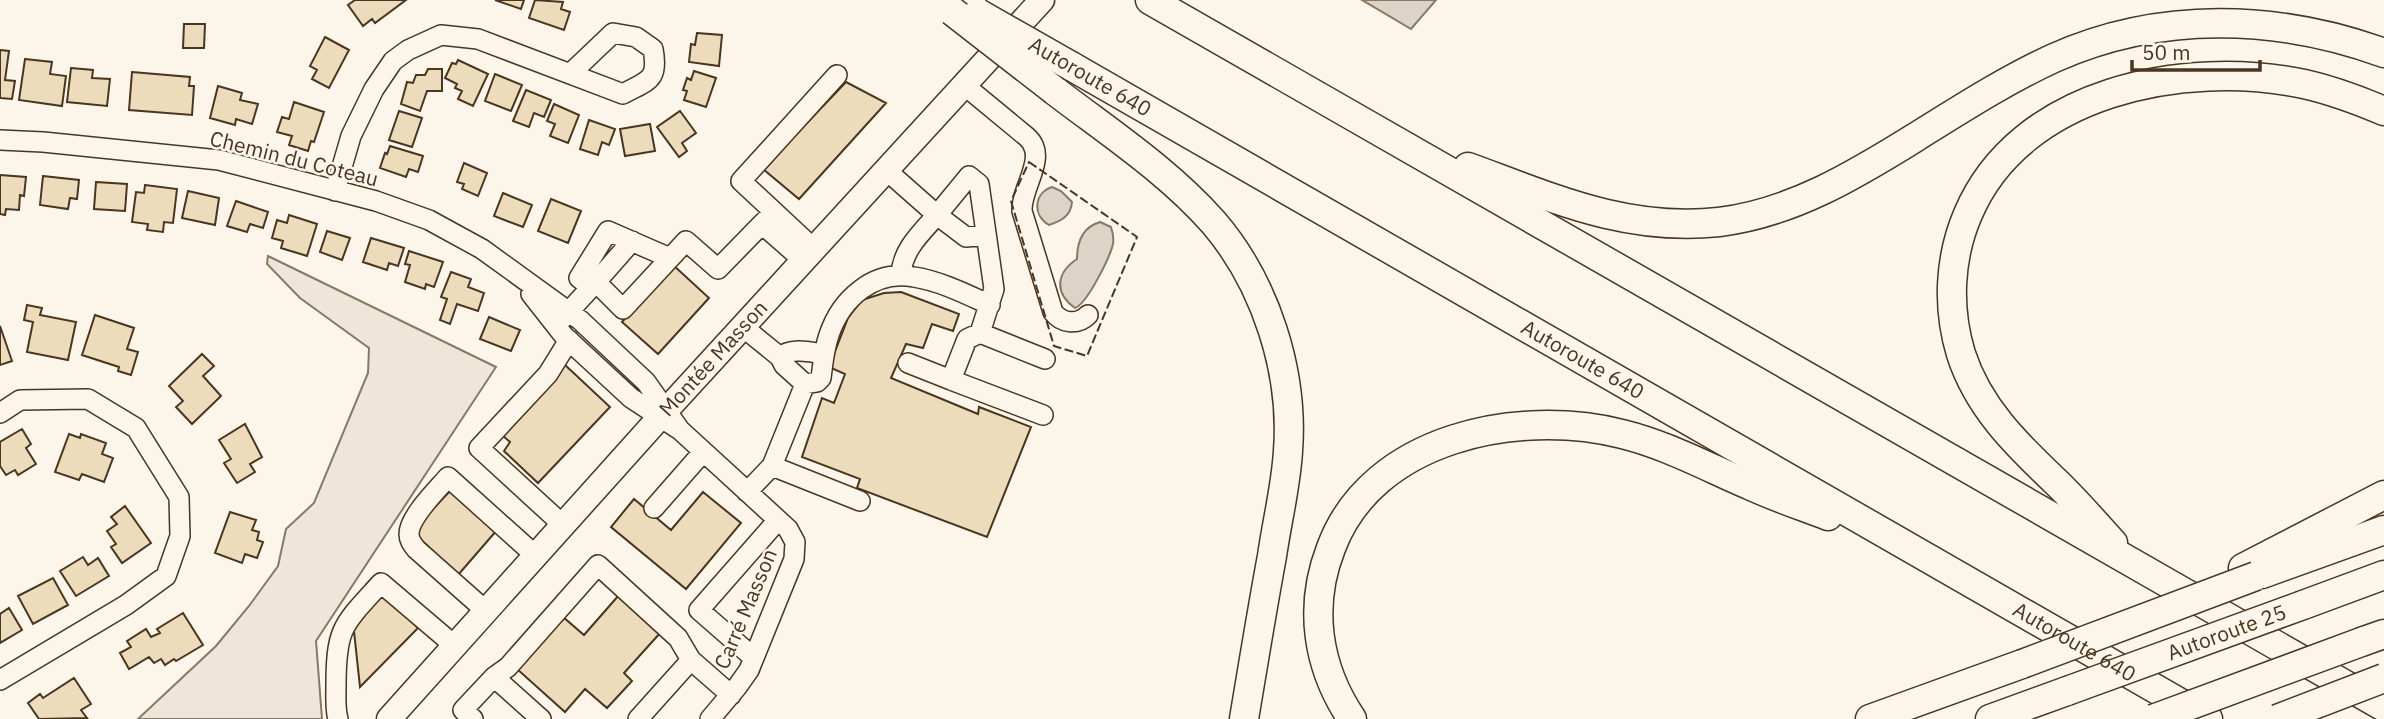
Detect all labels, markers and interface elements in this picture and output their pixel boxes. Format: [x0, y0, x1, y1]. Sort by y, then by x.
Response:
scale bar [2132, 28, 2260, 72]
street label: Autoroute 640 [1024, 30, 1157, 123]
text: 50 m [2142, 38, 2191, 66]
street label: Chemin du Coteau [207, 124, 381, 193]
street label: Montée Masson [652, 294, 773, 422]
street label: Autoroute 640 [1517, 313, 1650, 405]
street label: Carré Masson [707, 544, 783, 673]
street label: Autoroute 640 [2008, 595, 2141, 688]
street label: Autoroute 25 [2163, 597, 2290, 666]

